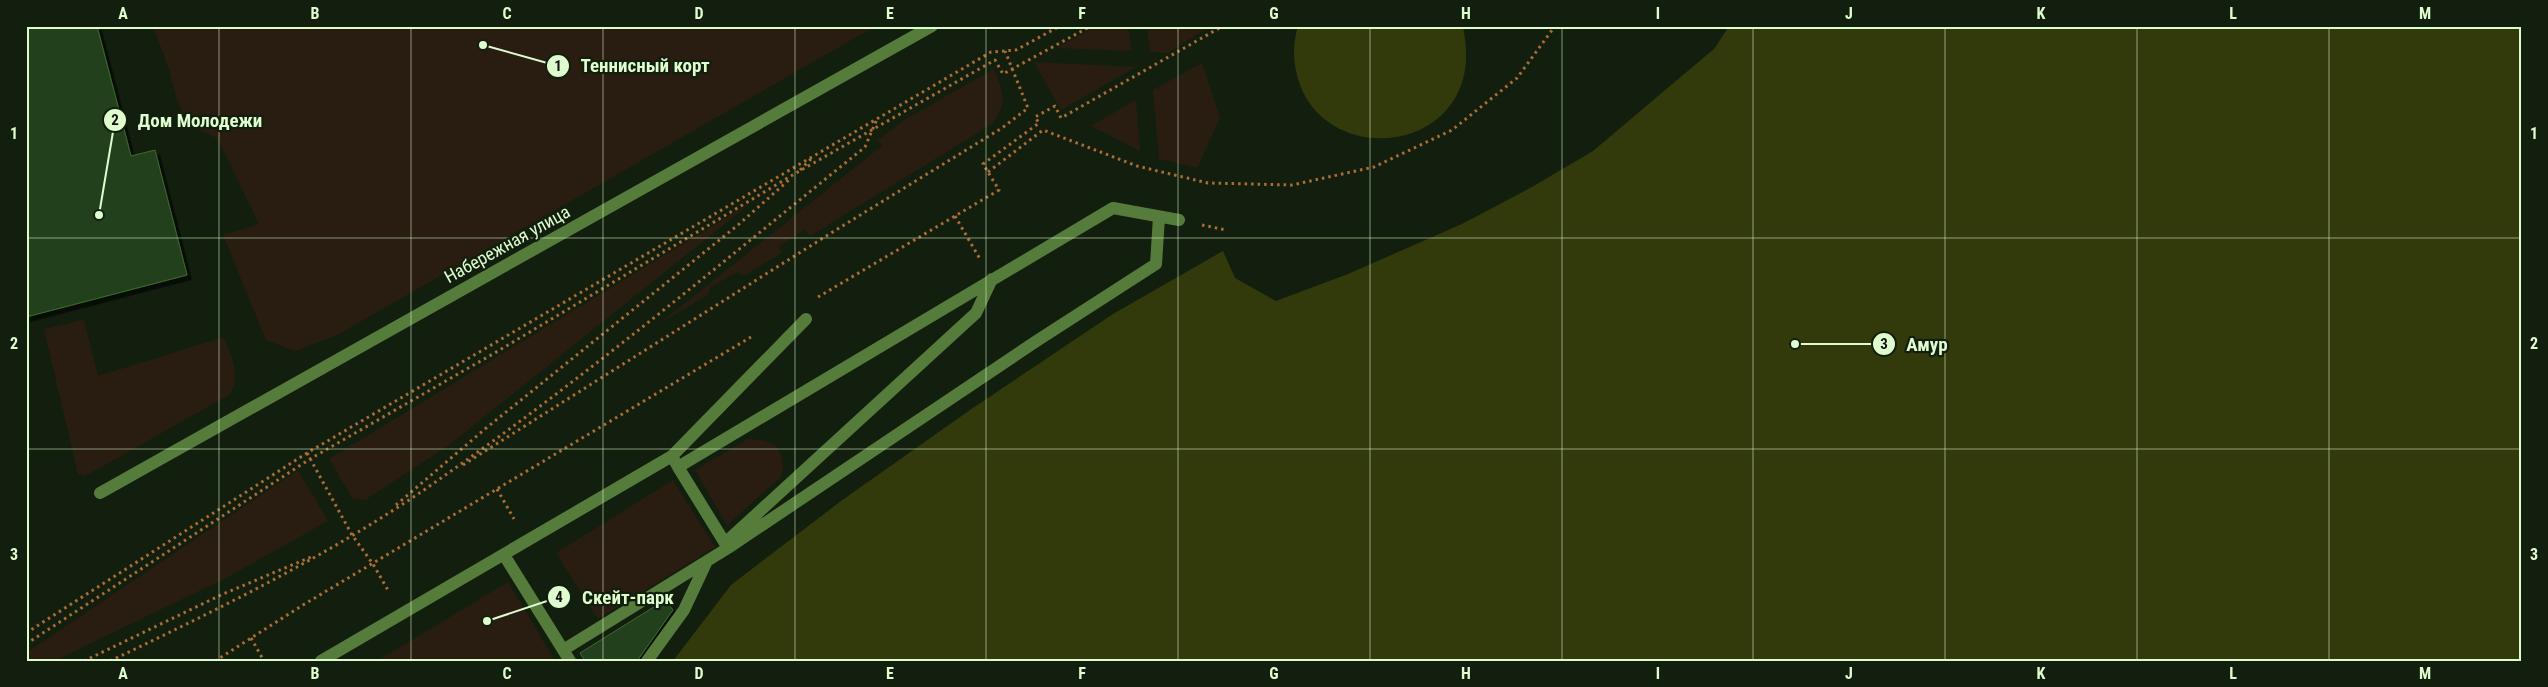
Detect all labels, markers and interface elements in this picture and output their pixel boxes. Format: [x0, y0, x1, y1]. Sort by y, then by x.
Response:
text: A [118, 4, 128, 23]
text: B [311, 4, 320, 23]
text: C [502, 4, 512, 23]
text: D [694, 4, 704, 23]
text: E [886, 4, 894, 23]
text: F [1078, 4, 1086, 23]
text: G [1269, 4, 1279, 23]
text: H [1461, 4, 1471, 23]
text: I [1656, 4, 1660, 23]
text: J [1845, 4, 1853, 23]
text: K [2037, 4, 2046, 23]
text: L [2229, 4, 2237, 23]
text: M [2419, 4, 2431, 23]
callout: Теннисный корт [546, 49, 720, 83]
text: Теннисный корт [580, 54, 710, 77]
text: 1 [554, 57, 562, 75]
callout: Дом Молодежи [103, 103, 272, 137]
text: Дом Молодежи [138, 109, 262, 132]
text: 2 [111, 111, 119, 129]
text: 1 [10, 124, 18, 143]
text: 1 [2530, 124, 2538, 143]
street label: Набережная улица [441, 201, 573, 287]
callout: Амур [1871, 327, 1957, 361]
text: Амур [1906, 333, 1948, 356]
text: 2 [10, 334, 18, 353]
text: 2 [2530, 334, 2538, 353]
text: 3 [1880, 335, 1888, 353]
text: 3 [10, 545, 18, 564]
text: 3 [2530, 545, 2538, 564]
callout: Скейт-парк [547, 580, 683, 614]
text: Скейт-парк [582, 586, 674, 609]
text: 4 [555, 588, 563, 606]
text: A [118, 664, 128, 683]
text: B [311, 664, 320, 683]
text: C [502, 664, 512, 683]
text: D [694, 664, 704, 683]
text: E [886, 664, 894, 683]
text: F [1078, 664, 1086, 683]
text: G [1269, 664, 1279, 683]
text: H [1461, 664, 1471, 683]
text: I [1656, 664, 1660, 683]
text: J [1845, 664, 1853, 683]
text: K [2037, 664, 2046, 683]
text: L [2229, 664, 2237, 683]
text: M [2419, 664, 2431, 683]

